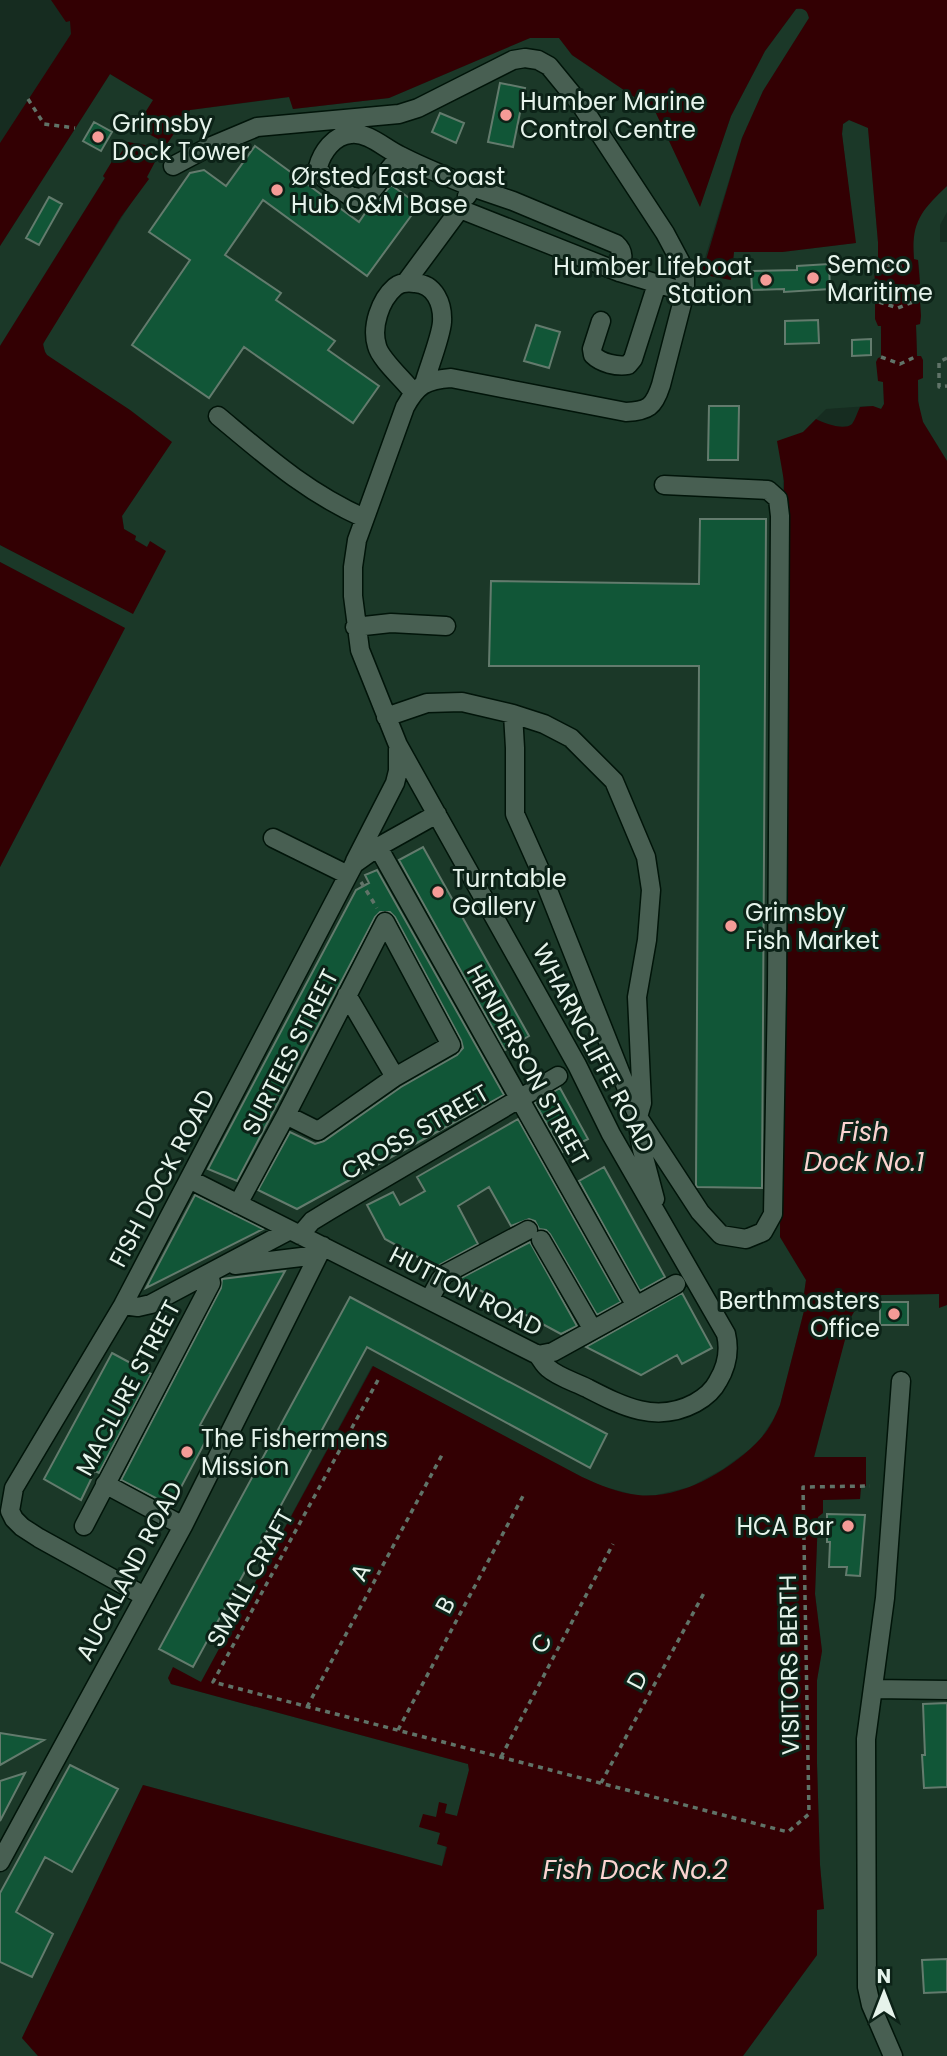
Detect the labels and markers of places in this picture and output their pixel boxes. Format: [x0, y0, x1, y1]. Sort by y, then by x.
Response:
place label: Humber Marine Control Centre [520, 85, 705, 146]
place label: Grimsby Dock Tower [112, 107, 250, 168]
marker: Humber Marine Control Centre [498, 107, 514, 123]
marker: Grimsby Dock Tower [90, 129, 106, 145]
place label: Ørsted East Coast Hub O&M Base [291, 160, 505, 221]
marker: Ørsted East Coast Hub O&M Base [269, 182, 285, 198]
place label: Semco Maritime [827, 248, 933, 309]
place label: Humber Lifeboat Station [553, 250, 752, 311]
marker: Semco Maritime [805, 270, 821, 286]
marker: Humber Lifeboat Station [758, 272, 774, 288]
place label: Turntable Gallery [452, 862, 567, 923]
marker: Turntable Gallery [430, 884, 446, 900]
place label: Grimsby Fish Market [745, 896, 879, 957]
marker: Grimsby Fish Market [723, 918, 739, 934]
place label: Berthmasters Office [719, 1284, 880, 1345]
marker: Berthmasters Office [886, 1306, 902, 1322]
place label: The Fishermens Mission [201, 1422, 388, 1483]
marker: The Fishermens Mission [179, 1444, 195, 1460]
place label: HCA Bar [736, 1510, 834, 1543]
marker: HCA Bar [840, 1518, 856, 1534]

